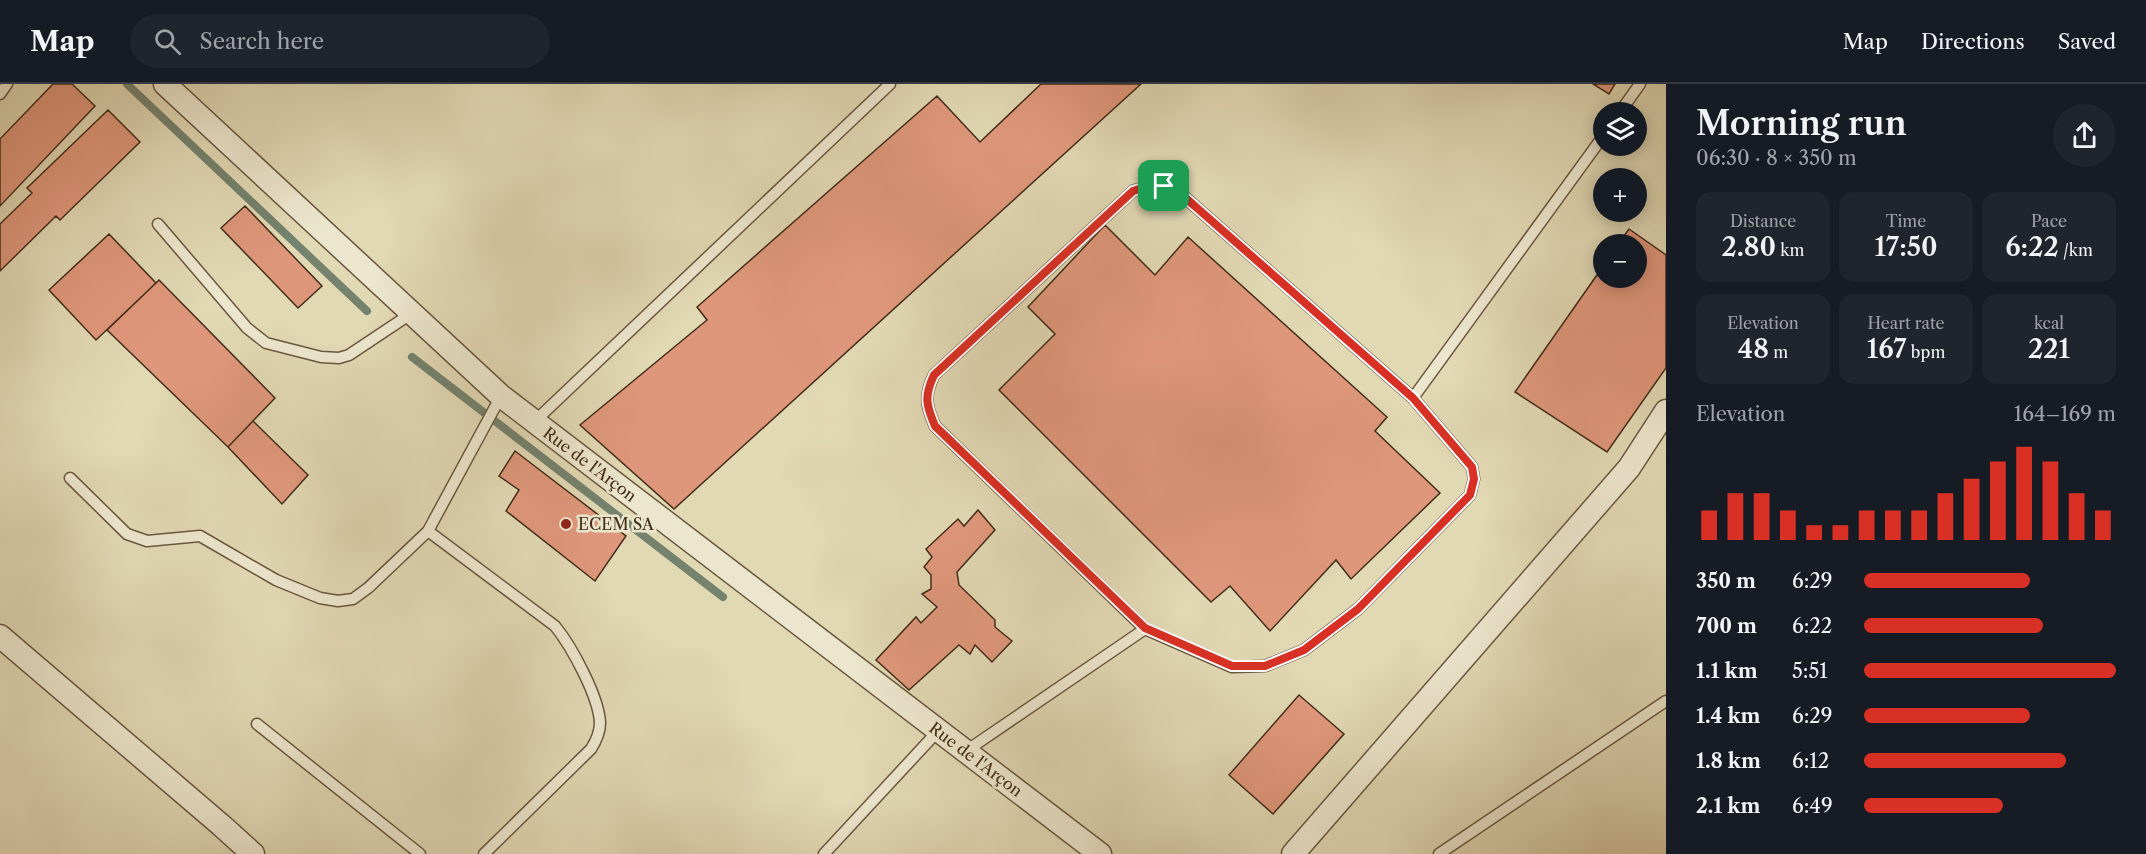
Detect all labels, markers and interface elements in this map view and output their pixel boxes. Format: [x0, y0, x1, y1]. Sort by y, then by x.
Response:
search box [130, 14, 550, 68]
text: Map [30, 24, 94, 58]
icon: search [151, 25, 184, 58]
text: Search here [199, 28, 324, 55]
text: Map [1843, 29, 1888, 54]
text: Directions [1921, 29, 2025, 54]
text: Saved [2058, 29, 2116, 54]
map controls [1593, 102, 1647, 288]
button: layers [1593, 102, 1647, 156]
text: Morning run [1696, 103, 1907, 144]
button: share [2053, 104, 2116, 167]
text: 06:30 · 8 × 350 m [1696, 146, 1857, 170]
pin [1138, 160, 1189, 211]
button: + [1593, 168, 1647, 222]
icon: arrive [1147, 169, 1180, 202]
text: Distance [1730, 211, 1796, 231]
text: Time [1886, 211, 1926, 231]
text: Pace [2031, 211, 2067, 231]
text: 2.80 [1721, 231, 1776, 263]
text: 17:50 [1874, 231, 1938, 263]
text: 6:22 [2005, 231, 2059, 263]
button: − [1593, 234, 1647, 288]
text: km [1776, 240, 1805, 260]
text: /km [2059, 240, 2093, 260]
text: Elevation [1727, 313, 1799, 333]
text: Heart rate [1867, 313, 1945, 333]
text: kcal [2034, 313, 2064, 333]
text: 48 [1738, 333, 1769, 365]
text: 167 [1867, 333, 1907, 365]
text: 221 [2028, 333, 2070, 365]
text: m [1769, 342, 1788, 362]
text: bpm [1907, 342, 1945, 362]
text: Elevation [1696, 402, 1785, 426]
text: 164–169 m [2014, 402, 2116, 426]
street label: Rue de l'Arçon [539, 422, 641, 506]
place label: ECEM SA [578, 514, 655, 534]
marker: ECEM SA [559, 517, 573, 531]
text: 350 m [1696, 569, 1756, 593]
text: 6:29 [1792, 569, 1833, 593]
text: 700 m [1696, 614, 1757, 638]
text: 6:22 [1792, 614, 1832, 638]
text: 1.1 km [1696, 659, 1758, 683]
text: 5:51 [1792, 659, 1828, 683]
text: 1.4 km [1696, 704, 1761, 728]
text: 6:29 [1792, 704, 1833, 728]
street label: Rue de l'Arçon [925, 717, 1027, 801]
text: 1.8 km [1696, 749, 1761, 773]
text: 6:12 [1792, 749, 1829, 773]
text: 2.1 km [1696, 794, 1760, 818]
text: 6:49 [1792, 794, 1833, 818]

